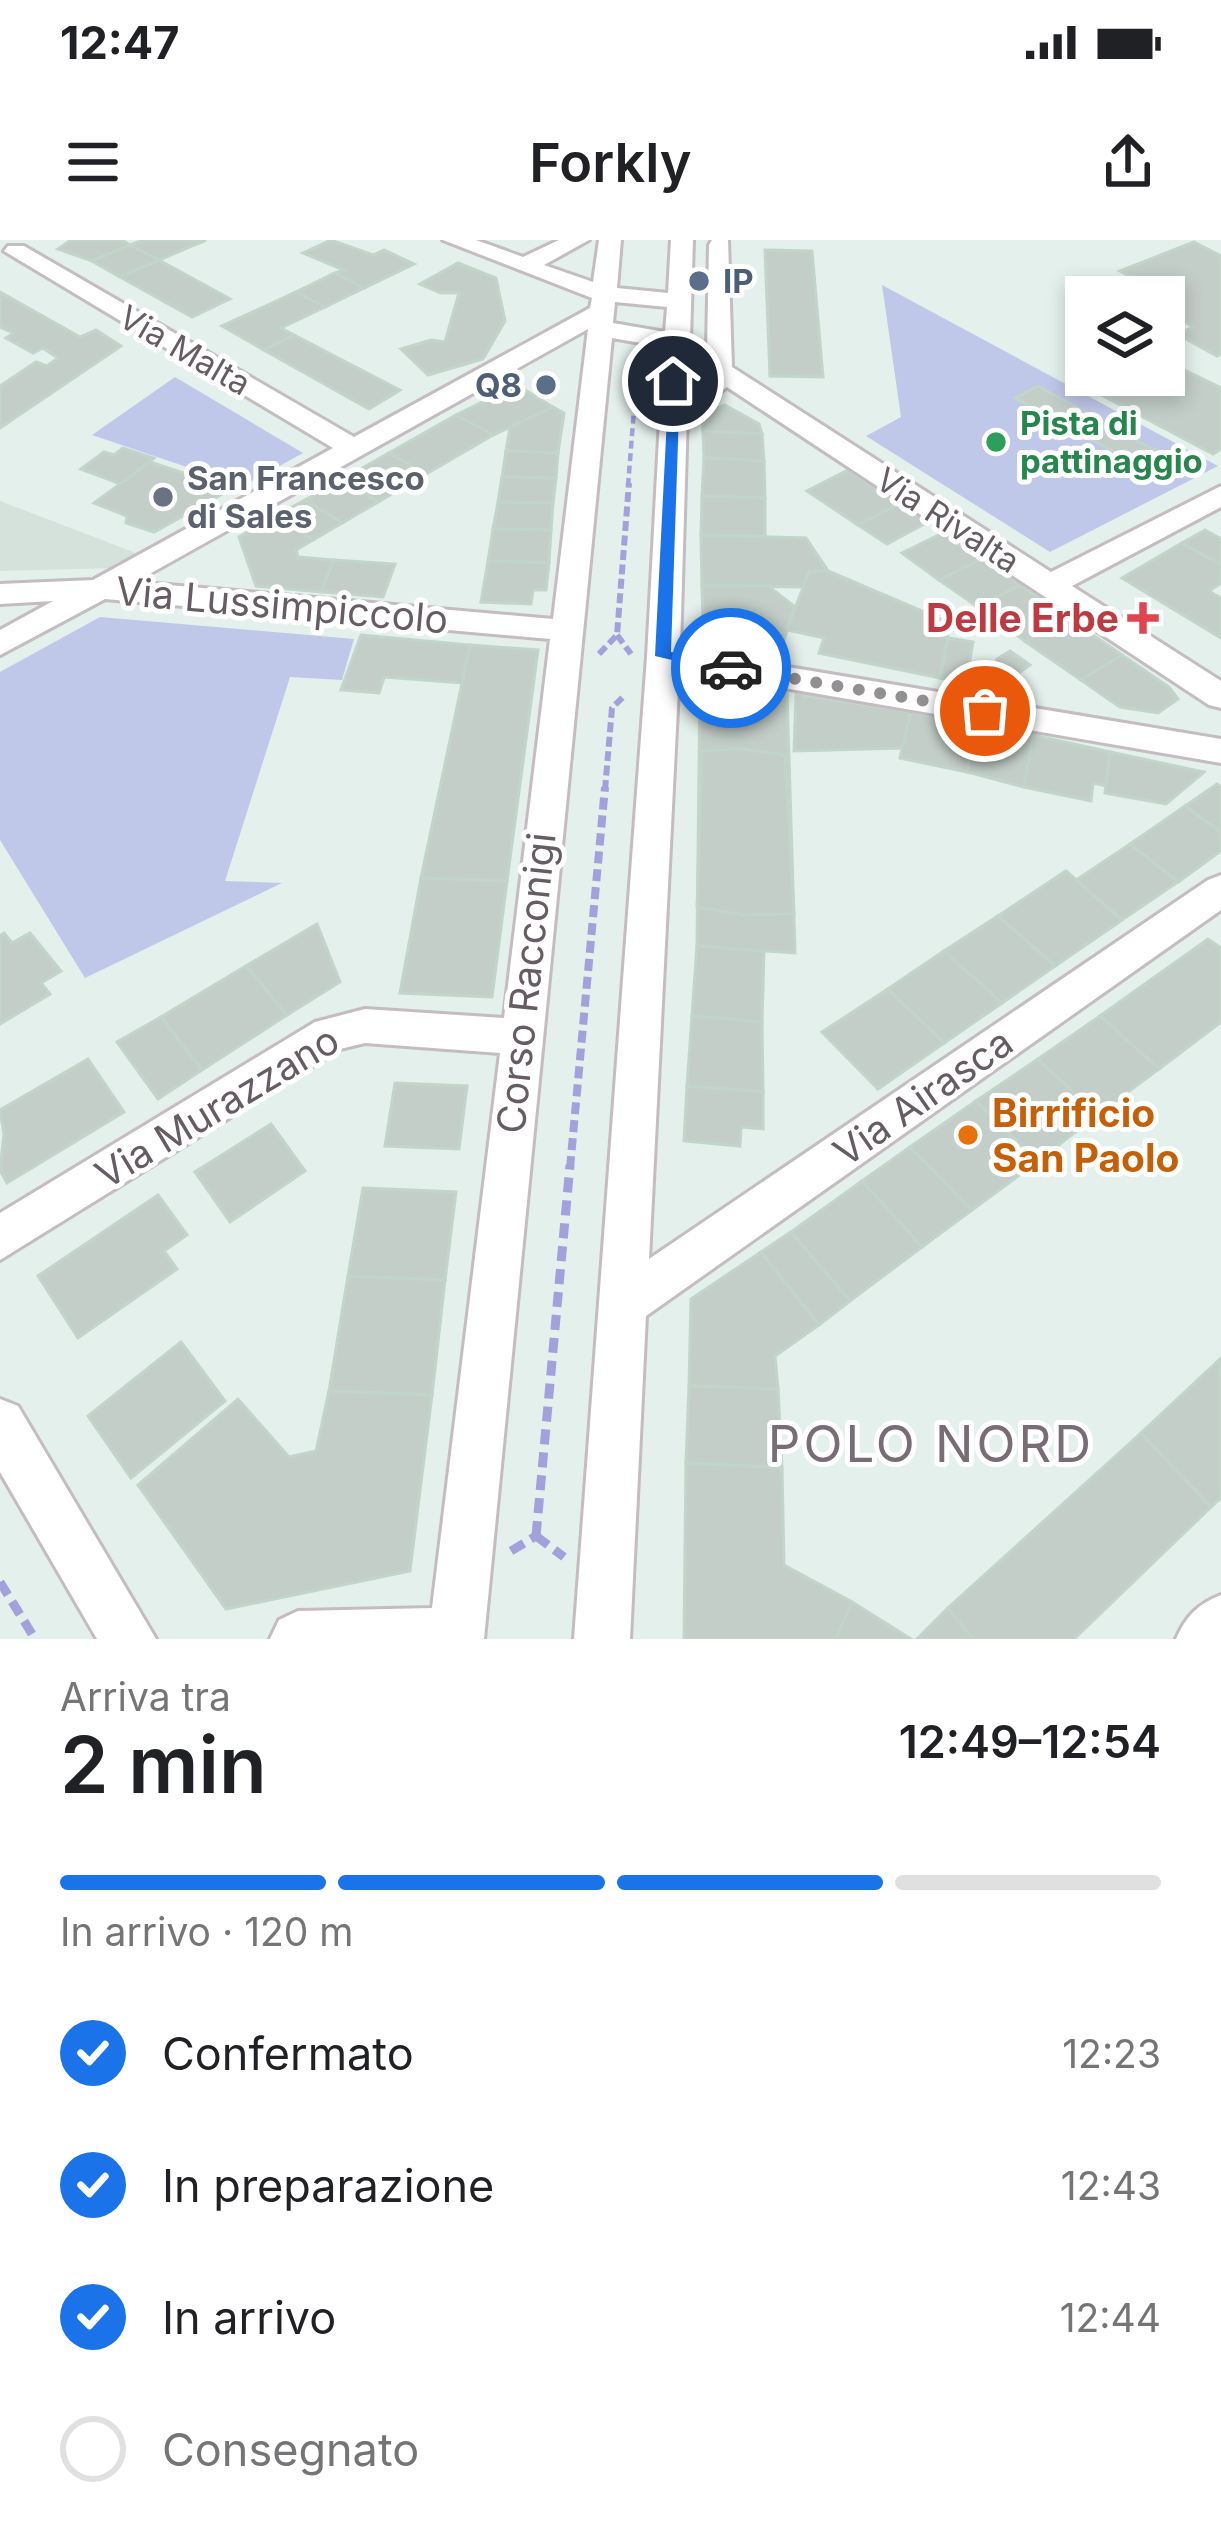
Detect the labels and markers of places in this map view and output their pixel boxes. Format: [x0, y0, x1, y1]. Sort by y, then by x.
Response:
place label: IP [723, 261, 754, 301]
marker: IP [686, 268, 712, 294]
pin [622, 330, 724, 432]
place label: Q8 [475, 365, 522, 405]
marker: Q8 [533, 372, 559, 398]
place label: Pista di pattinaggio [1020, 403, 1203, 481]
marker: Pista di pattinaggio [983, 429, 1009, 455]
place label: San Francesco di Sales [187, 458, 425, 536]
marker: San Francesco di Sales [150, 484, 176, 510]
place label: Delle Erbe [926, 594, 1119, 641]
marker: Delle Erbe [1130, 605, 1156, 631]
pin [934, 660, 1036, 762]
place label: Birrificio San Paolo [992, 1089, 1180, 1181]
marker: Birrificio San Paolo [955, 1122, 981, 1148]

